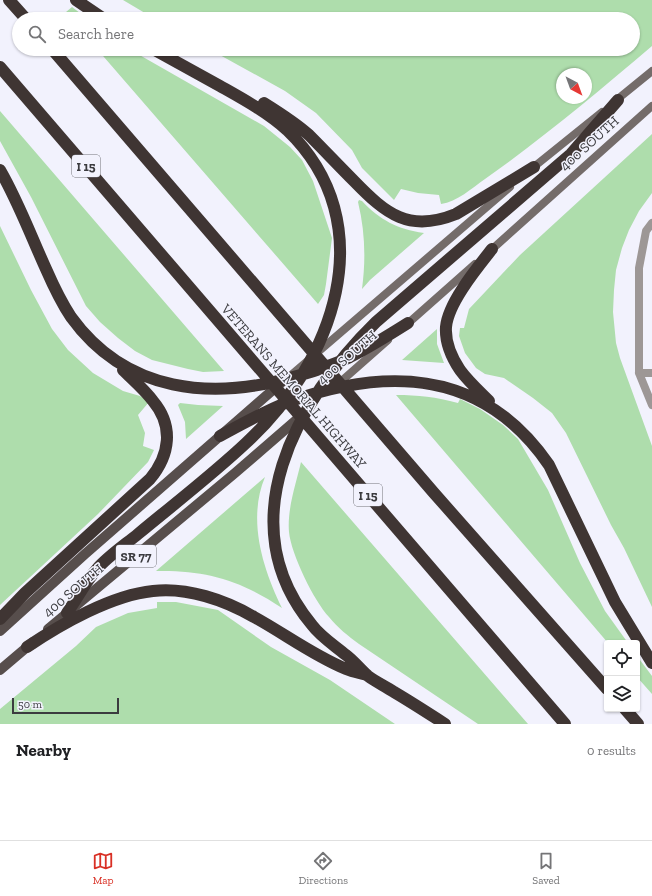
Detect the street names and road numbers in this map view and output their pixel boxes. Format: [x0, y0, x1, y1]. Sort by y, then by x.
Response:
street label: 400 SOUTH [556, 112, 622, 174]
road number: I 15 [72, 155, 100, 177]
street label: VETERANS MEMORIAL HIGHWAY [217, 300, 370, 472]
street label: 400 SOUTH [314, 327, 381, 388]
road number: I 15 [354, 484, 382, 506]
road number: SR 77 [116, 545, 156, 567]
street label: 400 SOUTH [40, 560, 107, 621]

